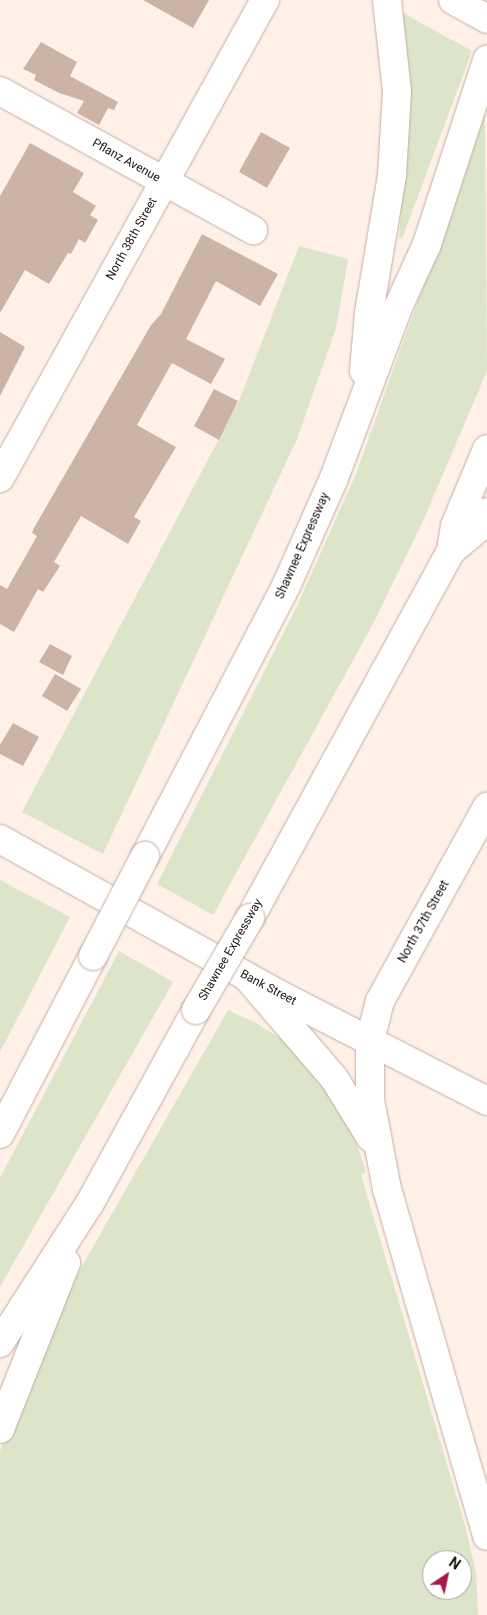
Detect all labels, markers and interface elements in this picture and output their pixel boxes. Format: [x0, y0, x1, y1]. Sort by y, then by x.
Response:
street label: Pflanz Avenue [89, 136, 163, 186]
street label: North 38th Street [103, 195, 161, 283]
street label: Shawnee Expressway [273, 491, 333, 601]
street label: North 37th Street [395, 878, 453, 966]
street label: Shawnee Expressway [196, 897, 266, 1003]
street label: Bank Street [238, 967, 298, 1009]
north arrow [422, 1550, 472, 1600]
text: N [446, 1554, 463, 1573]

